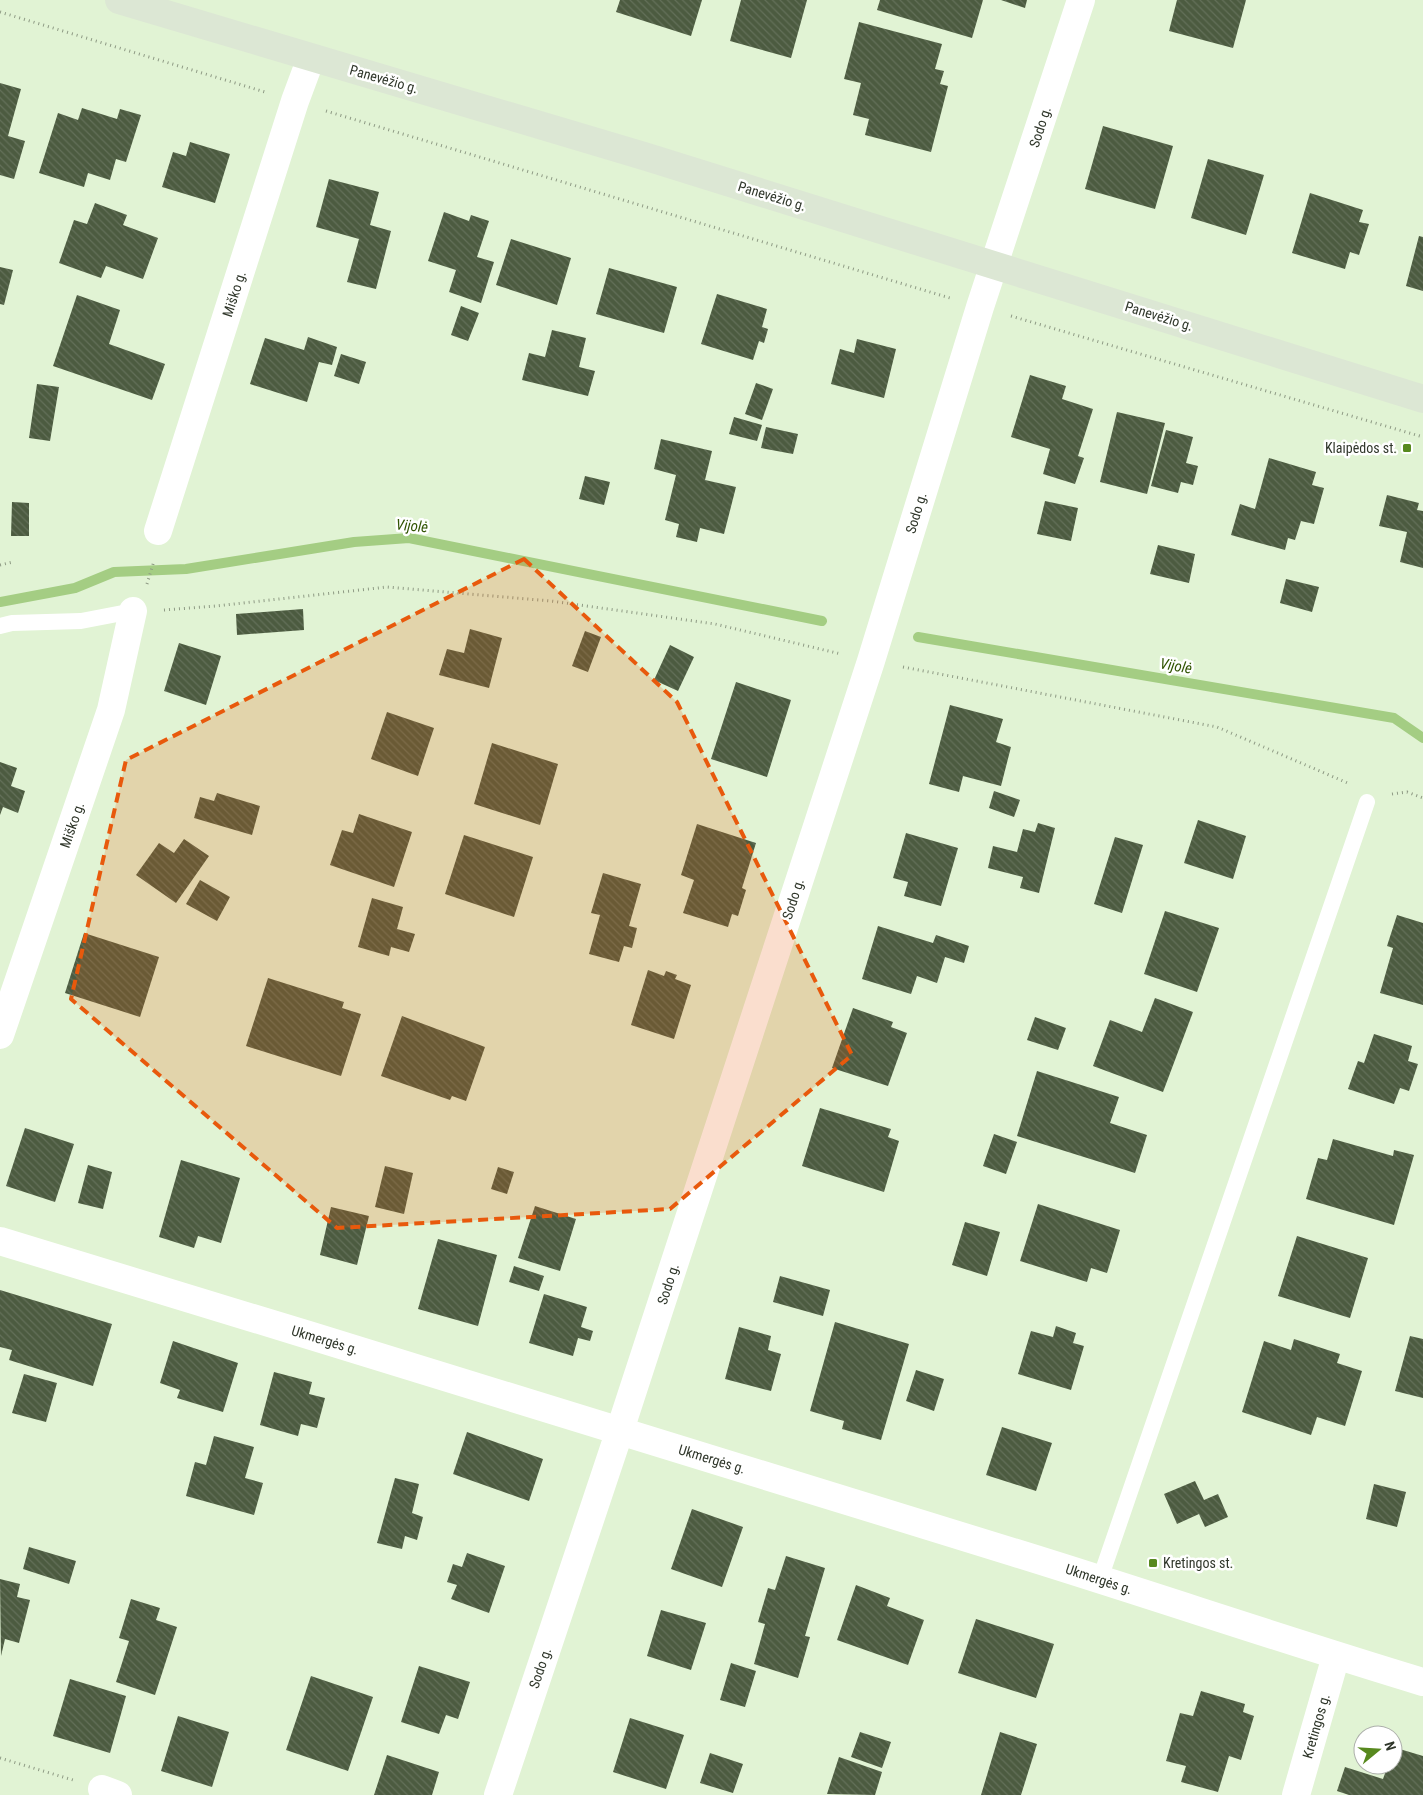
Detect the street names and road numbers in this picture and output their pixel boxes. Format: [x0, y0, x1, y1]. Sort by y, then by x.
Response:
street label: Panevėžio g. [348, 62, 420, 96]
street label: Sodo g. [1026, 105, 1054, 149]
street label: Panevėžio g. [736, 178, 808, 214]
street label: Miško g. [219, 269, 249, 319]
street label: Panevėžio g. [1123, 298, 1195, 334]
street label: Sodo g. [902, 491, 930, 535]
street label: Miško g. [57, 800, 87, 850]
street label: Sodo g. [779, 877, 807, 921]
street label: Sodo g. [654, 1262, 682, 1306]
street label: Ukmergės g. [290, 1322, 360, 1358]
street label: Ukmergės g. [677, 1441, 747, 1477]
street label: Ukmergės g. [1064, 1561, 1134, 1597]
street label: Sodo g. [526, 1646, 554, 1690]
street label: Kretingos g. [1299, 1692, 1333, 1760]

